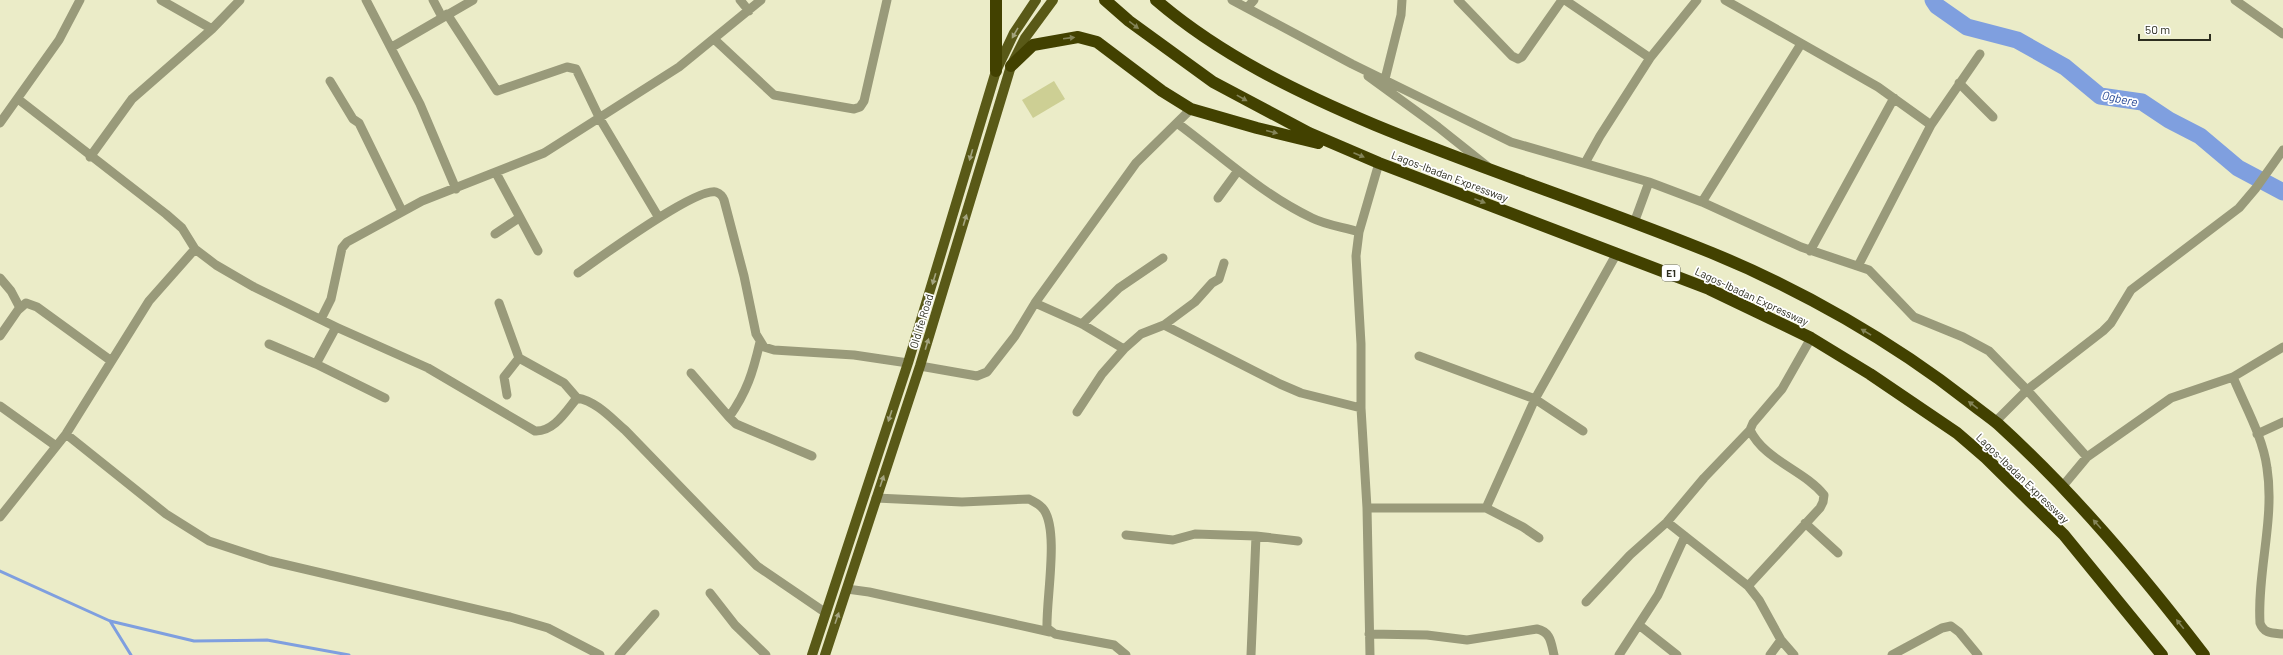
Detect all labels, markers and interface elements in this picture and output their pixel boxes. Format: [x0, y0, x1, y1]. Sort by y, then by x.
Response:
scale bar [2139, 16, 2210, 42]
one-way arrow [1129, 21, 1140, 30]
text: 50 m [2145, 22, 2170, 36]
one-way arrow [1011, 27, 1018, 38]
one-way arrow [1063, 35, 1075, 42]
water label: Ogbere [2101, 87, 2139, 109]
one-way arrow [1236, 95, 1248, 102]
one-way arrow [1266, 129, 1278, 135]
street label: Lagos-Ibadan Expressway [1390, 148, 1510, 204]
one-way arrow [968, 149, 974, 161]
one-way arrow [1353, 152, 1365, 158]
one-way arrow [1475, 199, 1487, 205]
one-way arrow [962, 214, 968, 226]
street label: Lagos-Ibadan Expressway [1693, 264, 1811, 328]
road number: E1 [1662, 265, 1680, 281]
one-way arrow [930, 273, 936, 285]
street label: Old Ife Road [907, 292, 935, 350]
one-way arrow [1860, 328, 1872, 335]
one-way arrow [924, 338, 930, 350]
one-way arrow [1968, 401, 1979, 410]
one-way arrow [887, 411, 893, 423]
street label: Lagos-Ibadan Expressway [1974, 430, 2072, 526]
one-way arrow [879, 475, 885, 487]
one-way arrow [2092, 519, 2102, 529]
one-way arrow [834, 612, 840, 624]
one-way arrow [2176, 619, 2185, 630]

